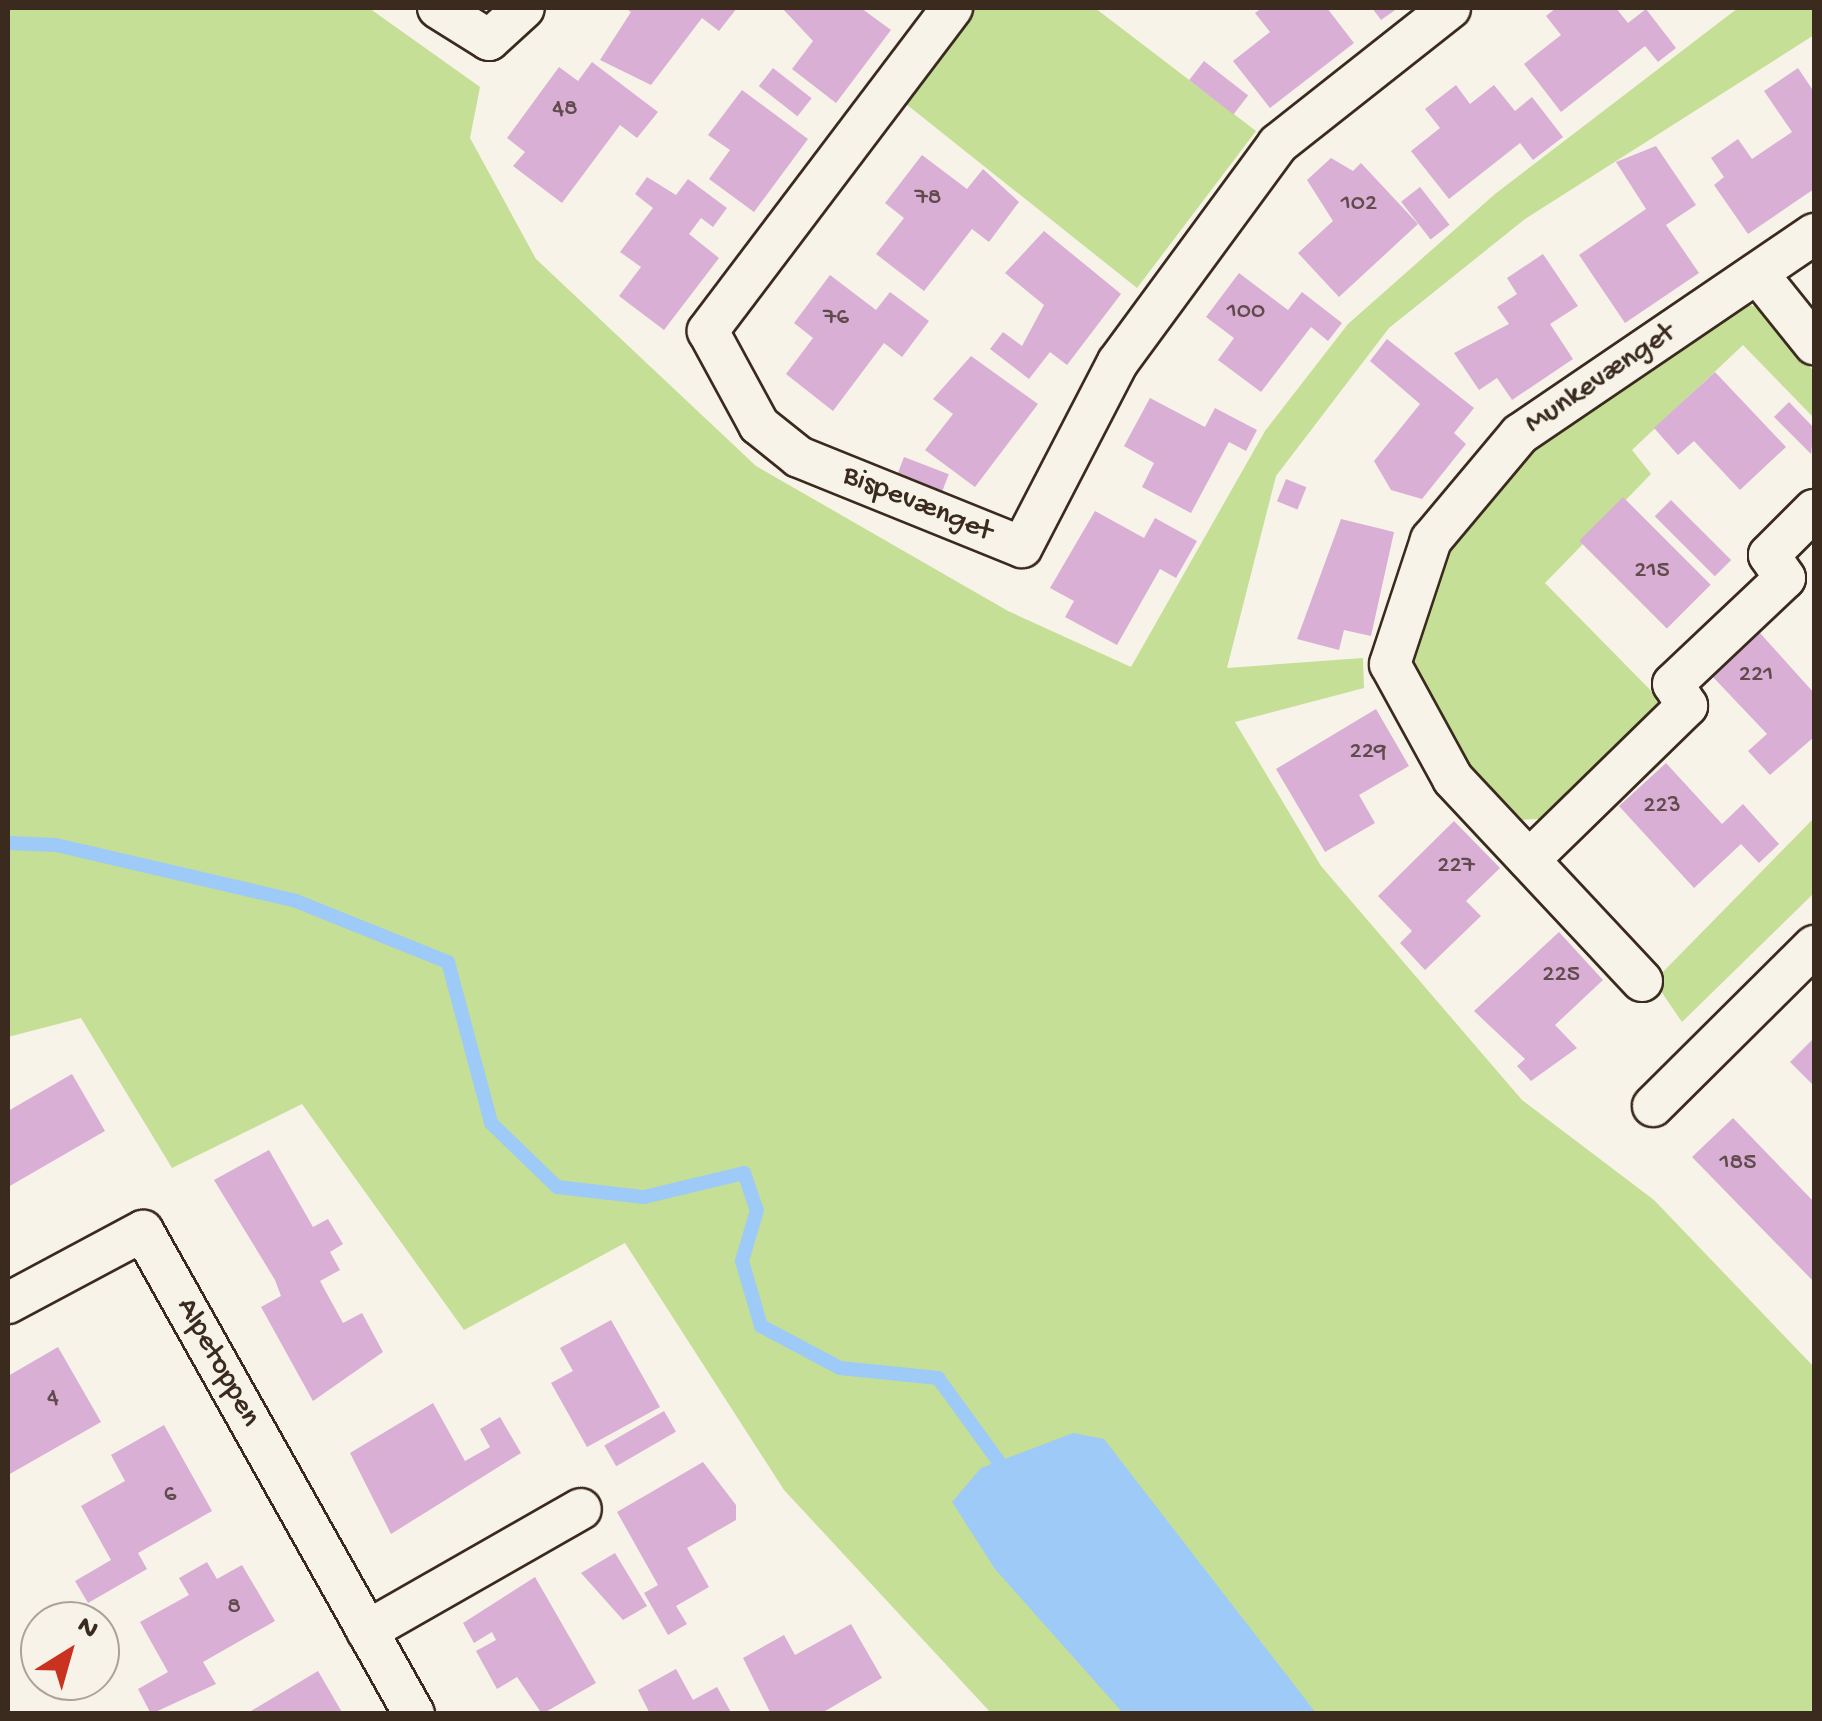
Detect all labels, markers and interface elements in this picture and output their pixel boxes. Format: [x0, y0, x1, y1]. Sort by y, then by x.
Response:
house number: 48 [552, 95, 578, 125]
house number: 78 [915, 184, 941, 214]
house number: 102 [1341, 190, 1377, 220]
house number: 100 [1227, 298, 1265, 328]
house number: 76 [823, 304, 849, 334]
street label: Munkevænget [1519, 317, 1683, 443]
street label: Bispevænget [837, 459, 997, 551]
house number: 215 [1634, 557, 1670, 587]
house number: 221 [1739, 661, 1773, 691]
house number: 229 [1349, 738, 1387, 768]
house number: 223 [1643, 792, 1681, 822]
house number: 227 [1437, 852, 1475, 882]
house number: 225 [1542, 961, 1580, 991]
house number: 185 [1720, 1149, 1756, 1179]
street label: Alpetoppen [167, 1292, 267, 1434]
house number: 4 [47, 1384, 59, 1414]
house number: 6 [164, 1481, 176, 1511]
house number: 8 [227, 1593, 241, 1623]
north arrow [20, 1601, 120, 1701]
text: N [70, 1610, 104, 1647]

